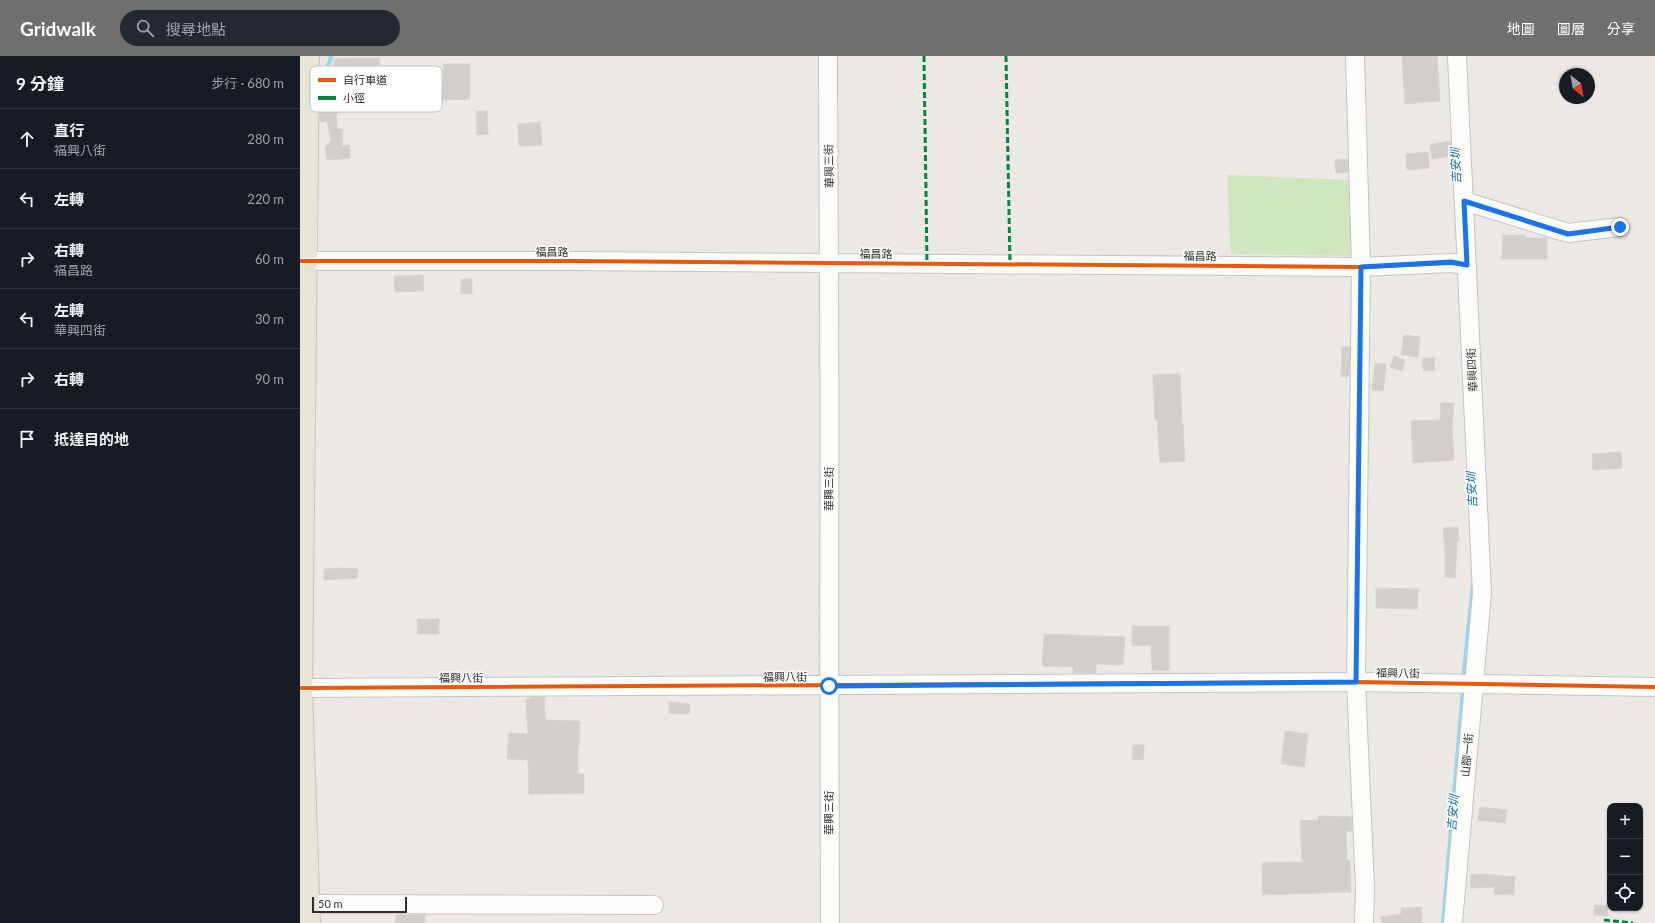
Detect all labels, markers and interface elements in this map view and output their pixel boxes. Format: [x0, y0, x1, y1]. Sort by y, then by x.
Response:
search box [120, 10, 400, 46]
text: Gridwalk [20, 17, 96, 40]
icon: search [134, 17, 156, 39]
text: 搜尋地點 [166, 20, 226, 38]
text: 地圖 [1507, 20, 1535, 37]
text: 圖層 [1557, 20, 1585, 37]
text: 分享 [1607, 20, 1635, 37]
legend [310, 66, 442, 112]
north arrow [1559, 68, 1595, 104]
text: 9 分鐘 [16, 73, 64, 94]
text: 自行車道 [343, 73, 387, 86]
text: 步行 · 680 m [211, 75, 284, 91]
text: 小徑 [343, 91, 365, 104]
text: 直行 [54, 121, 84, 139]
icon: ahead [16, 128, 38, 150]
text: 280 m [247, 131, 284, 147]
text: 福興八街 [54, 142, 106, 158]
street label: 華興三街 [822, 144, 835, 188]
water label: 吉安圳 [1447, 146, 1464, 184]
icon: left [16, 188, 38, 210]
text: 左轉 [54, 190, 84, 208]
text: 220 m [247, 191, 284, 207]
route end [1611, 218, 1629, 236]
text: 右轉 [54, 241, 84, 259]
street label: 福昌路 [536, 245, 569, 258]
street label: 福昌路 [860, 247, 893, 260]
icon: right [16, 248, 38, 270]
street label: 福昌路 [1183, 249, 1217, 262]
text: 60 m [255, 251, 284, 267]
text: 福昌路 [54, 262, 93, 278]
text: 左轉 [54, 301, 84, 319]
icon: left [16, 308, 38, 330]
text: 30 m [255, 311, 284, 327]
text: 華興四街 [54, 322, 106, 338]
street label: 華興四街 [1464, 348, 1479, 392]
icon: right [16, 368, 38, 390]
text: 右轉 [54, 370, 84, 388]
text: 90 m [255, 371, 284, 387]
icon: arrive [16, 428, 38, 450]
text: 抵達目的地 [54, 430, 129, 448]
street label: 華興三街 [822, 467, 835, 511]
water label: 吉安圳 [1463, 470, 1480, 508]
street label: 福興八街 [1376, 666, 1420, 679]
street label: 福興八街 [763, 670, 807, 683]
street label: 福興八街 [439, 671, 483, 684]
route start [820, 677, 838, 695]
street label: 山腳一街 [1458, 732, 1475, 777]
street label: 華興三街 [822, 791, 835, 835]
water label: 吉安圳 [1443, 792, 1462, 832]
map controls [1607, 803, 1643, 911]
button: + [1607, 803, 1643, 839]
button: − [1607, 839, 1643, 875]
button: locate [1607, 875, 1643, 911]
scale bar [312, 895, 407, 914]
text: 50 m [318, 897, 343, 910]

